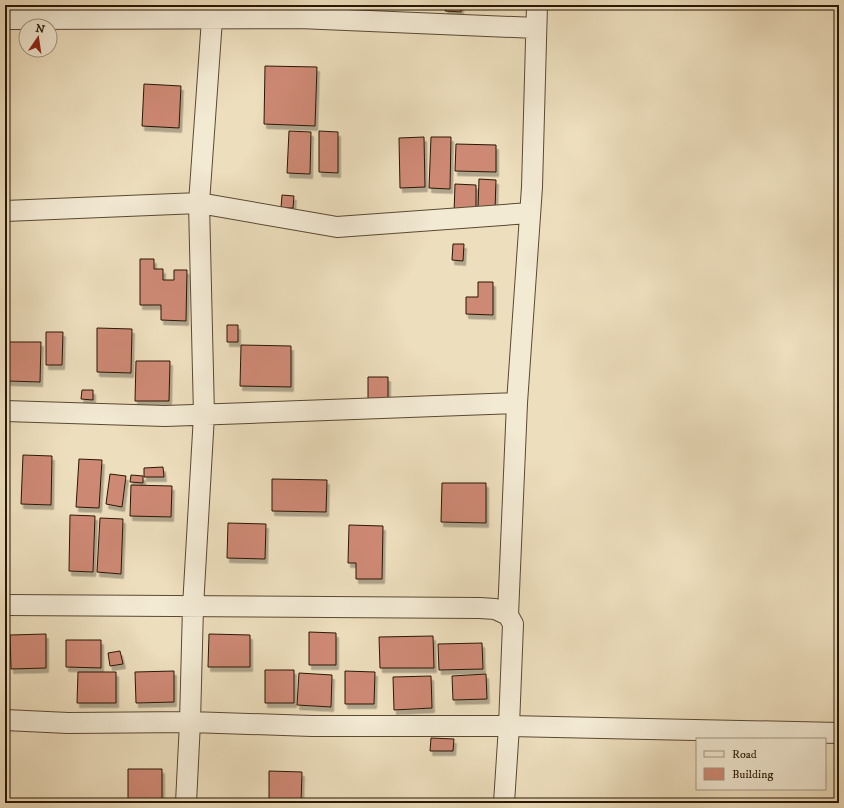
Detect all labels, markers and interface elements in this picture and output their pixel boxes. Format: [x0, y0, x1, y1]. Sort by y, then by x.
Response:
north arrow [18, 18, 58, 58]
text: N [34, 21, 46, 37]
legend [696, 738, 826, 790]
text: Road [732, 747, 757, 762]
text: Building [732, 767, 773, 782]

